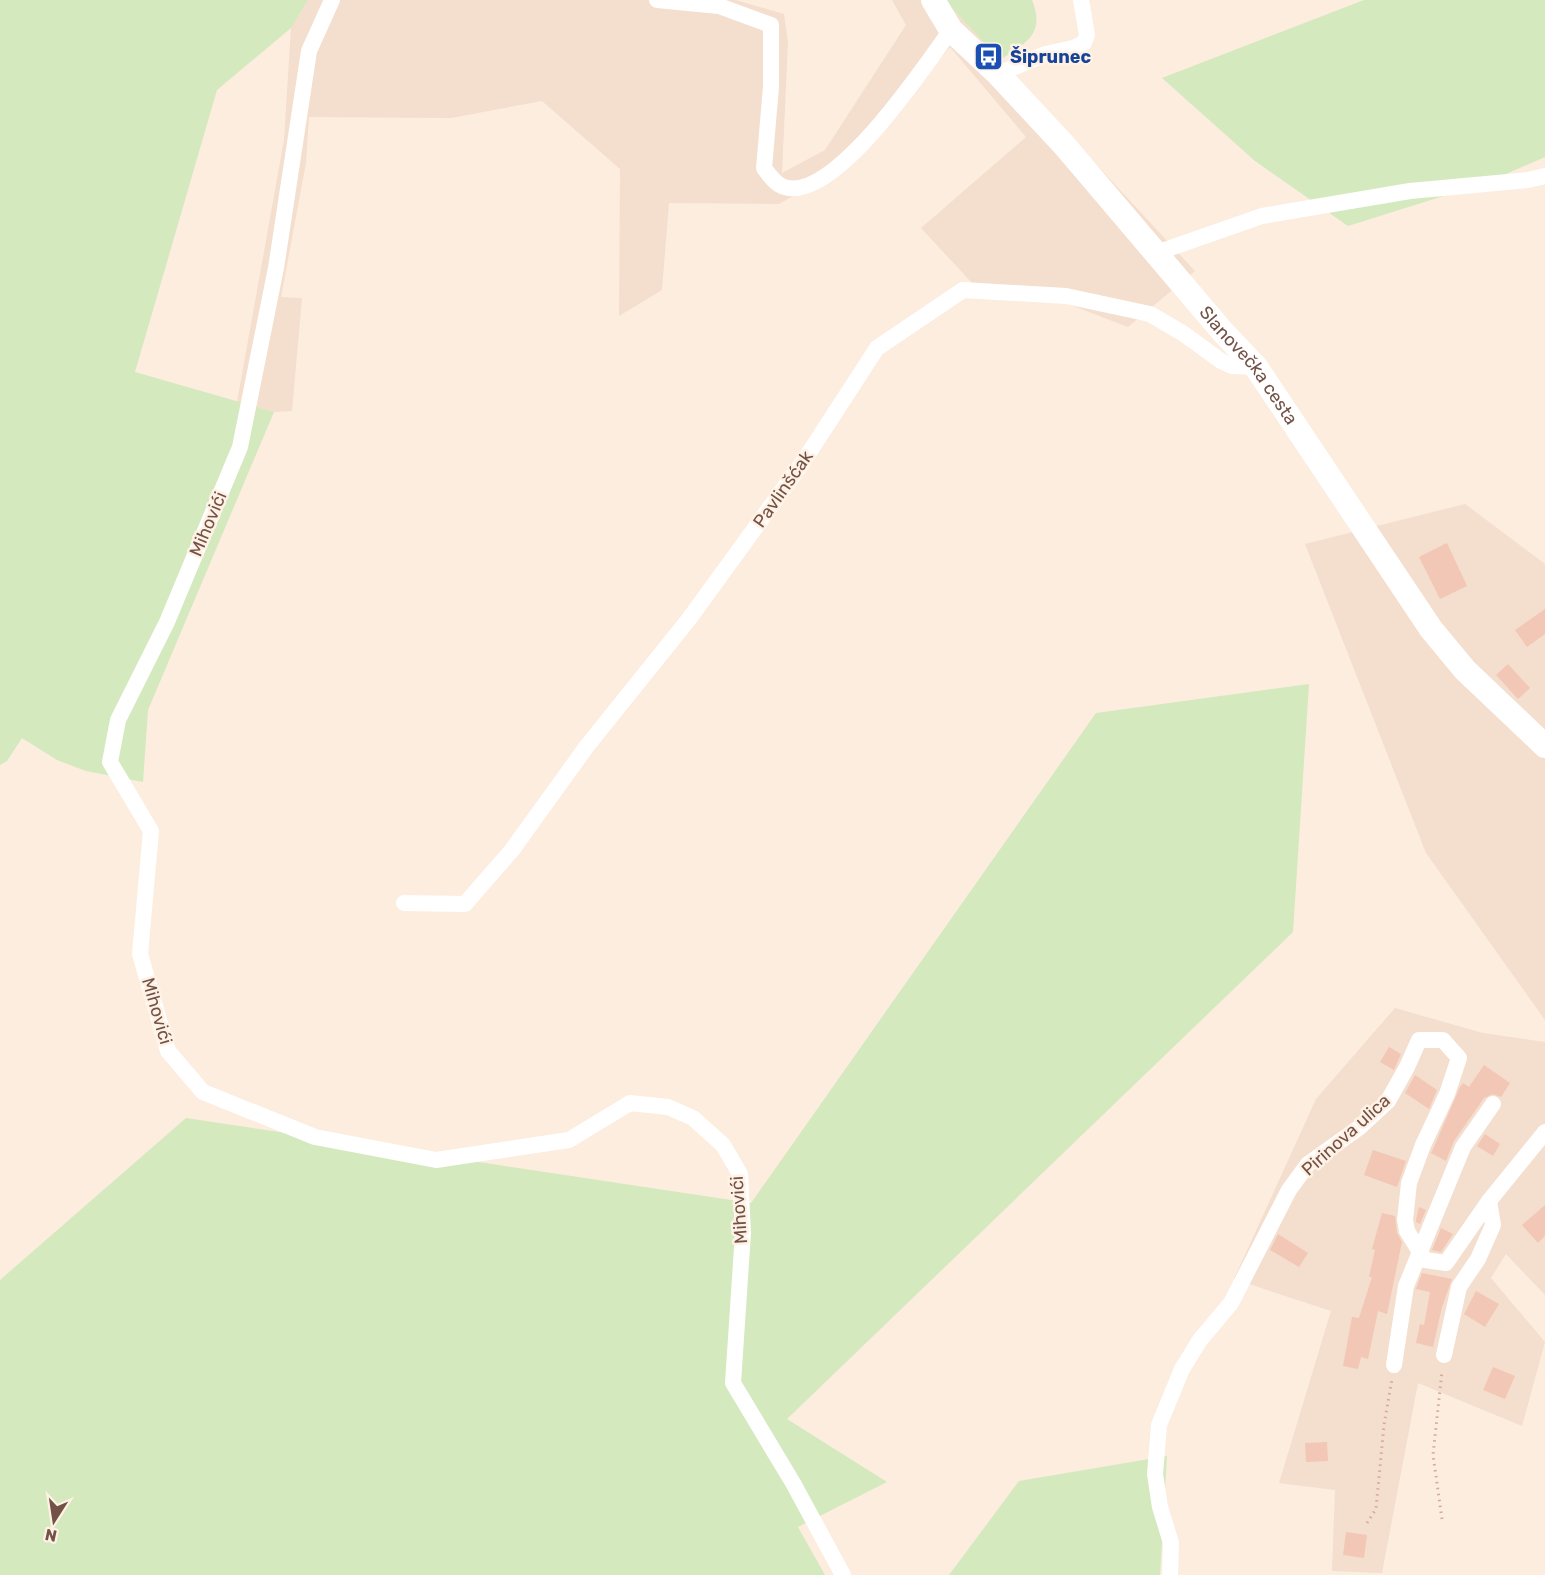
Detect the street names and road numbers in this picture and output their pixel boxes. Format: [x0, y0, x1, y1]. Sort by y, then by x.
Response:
street label: Slanovečka cesta [1195, 302, 1302, 429]
street label: Pavlinšćak [748, 446, 818, 532]
street label: Mihovići [185, 488, 231, 560]
street label: Mihovići [137, 975, 177, 1047]
street label: Pirinova ulica [1297, 1090, 1395, 1180]
street label: Mihovići [726, 1175, 752, 1245]

